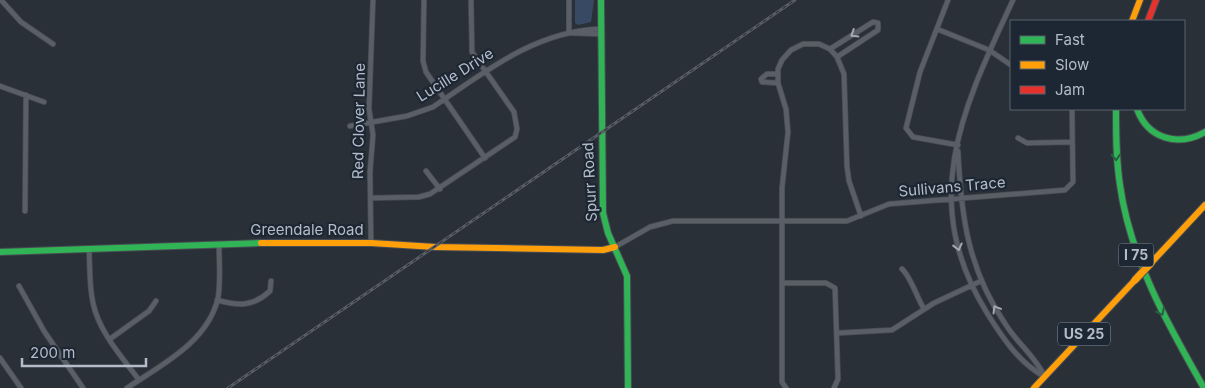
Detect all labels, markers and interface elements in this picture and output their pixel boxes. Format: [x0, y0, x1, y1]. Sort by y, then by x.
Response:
legend [1010, 20, 1185, 110]
one-way arrow [850, 28, 859, 37]
text: Fast [1055, 30, 1085, 49]
street label: Lucille Drive [413, 43, 497, 106]
text: Slow [1055, 55, 1089, 74]
street label: Red Clover Lane [348, 63, 369, 179]
text: Jam [1055, 80, 1085, 99]
street label: Spurr Road [578, 142, 601, 222]
one-way arrow [1111, 154, 1122, 162]
street label: Sullivans Trace [898, 172, 1006, 201]
street label: Greendale Road [250, 220, 364, 239]
one-way arrow [952, 243, 963, 252]
road number: I 75 [1118, 244, 1154, 266]
one-way arrow [992, 306, 1002, 315]
one-way arrow [1155, 307, 1166, 316]
road number: US 25 [1058, 322, 1110, 346]
scale bar [22, 336, 146, 368]
text: 200 m [30, 343, 75, 362]

